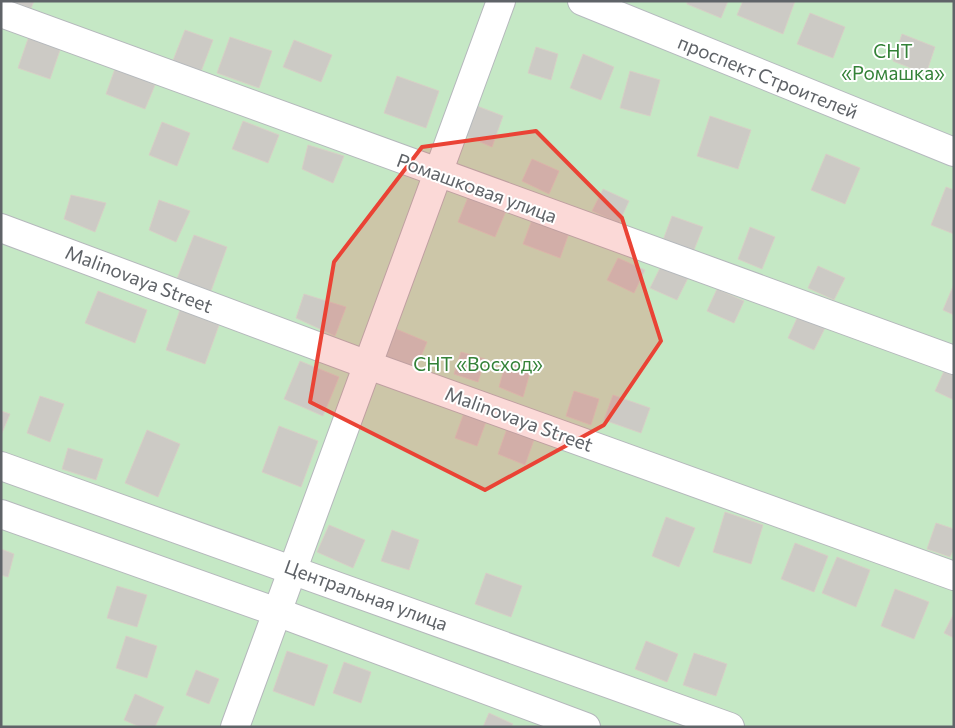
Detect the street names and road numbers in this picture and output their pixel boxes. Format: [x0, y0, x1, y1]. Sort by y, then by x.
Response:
street label: проспект Строителей [675, 30, 862, 123]
street label: Ромашковая улица [394, 148, 560, 227]
street label: Malinovaya Street [62, 240, 216, 317]
street label: Malinovaya Street [442, 381, 596, 456]
street label: Центральная улица [281, 554, 451, 635]

